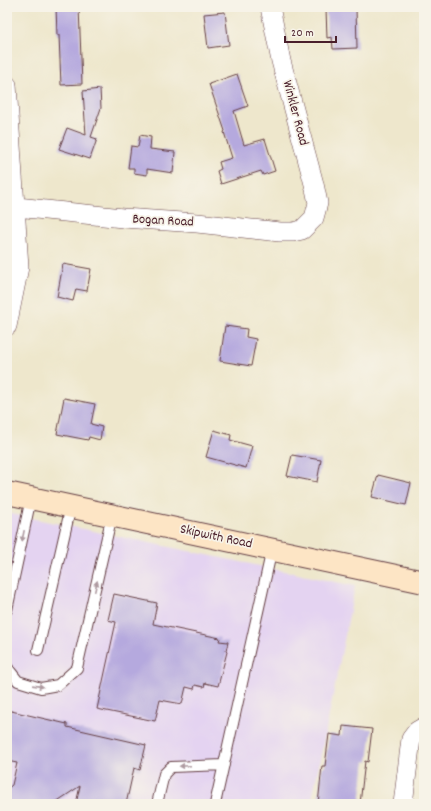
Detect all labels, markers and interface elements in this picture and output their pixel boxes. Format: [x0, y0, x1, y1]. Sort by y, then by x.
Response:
scale bar [285, 18, 336, 44]
text: 20 m [291, 25, 314, 42]
street label: Winkler Road [277, 78, 313, 148]
street label: Bogan Road [132, 209, 194, 233]
street label: Skipwith Road [178, 520, 254, 554]
one-way arrow [19, 530, 25, 542]
one-way arrow [93, 580, 99, 592]
one-way arrow [32, 683, 45, 689]
one-way arrow [178, 763, 191, 769]

